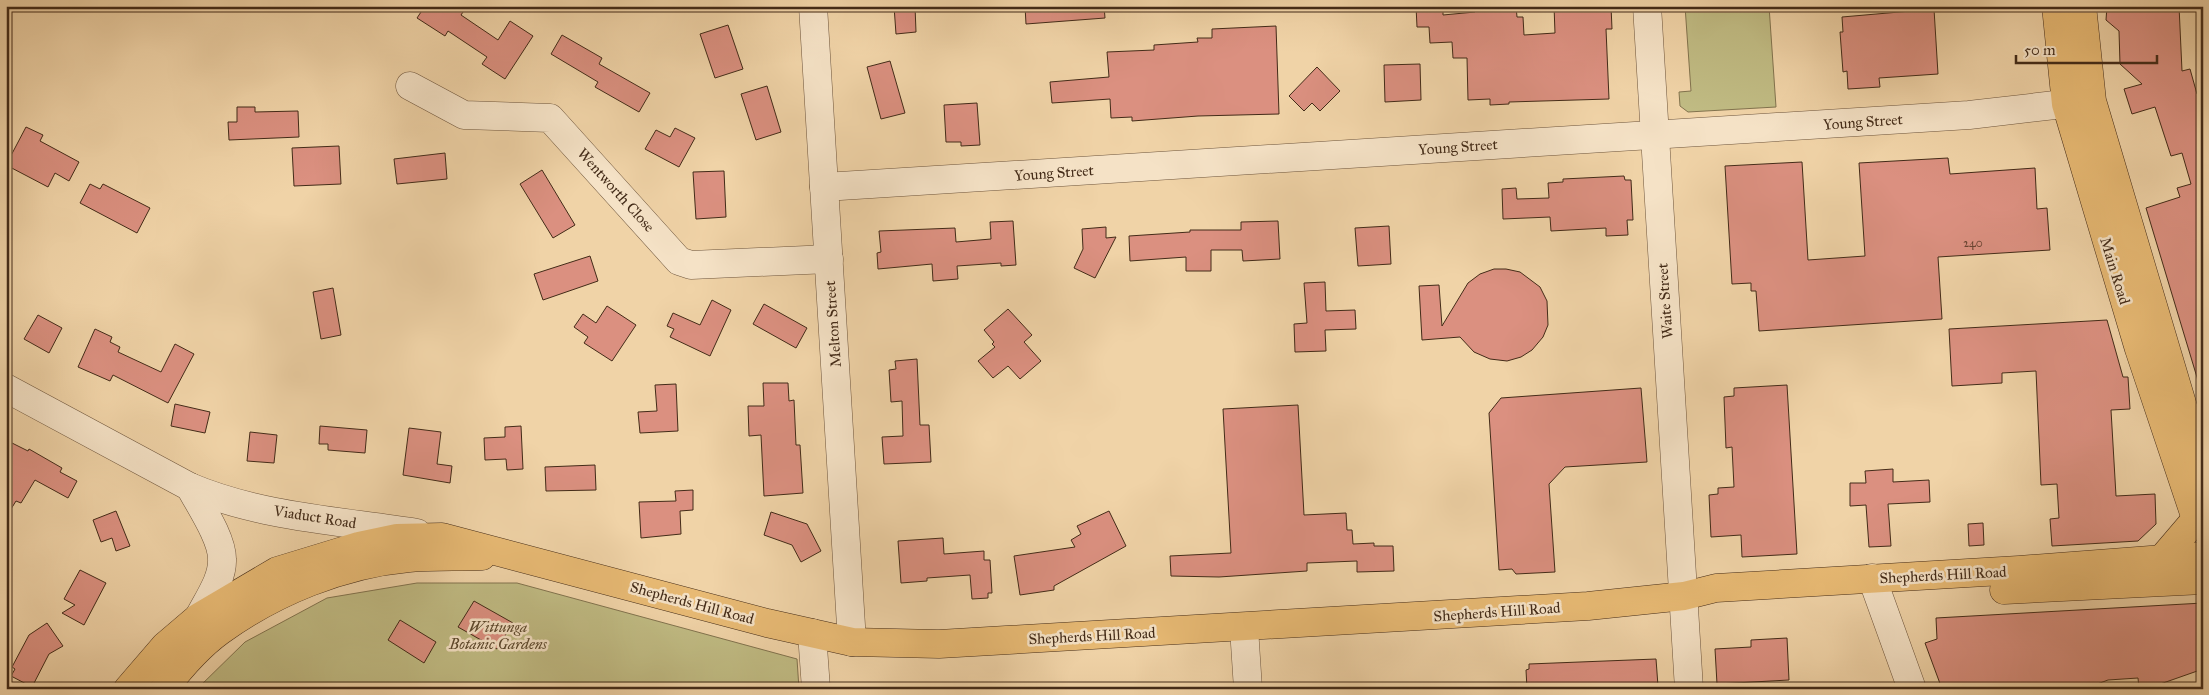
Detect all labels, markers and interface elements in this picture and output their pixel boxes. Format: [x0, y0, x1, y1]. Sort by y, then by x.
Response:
scale bar [2016, 32, 2158, 64]
text: 50 m [2024, 41, 2056, 59]
street label: Young Street [1823, 110, 1904, 134]
street label: Young Street [1418, 135, 1499, 159]
street label: Wentworth Close [574, 144, 658, 236]
street label: Young Street [1014, 161, 1095, 185]
street label: Main Road [2096, 235, 2134, 307]
house number: 240 [1963, 236, 1983, 250]
street label: Waite Street [1653, 262, 1677, 340]
street label: Melton Street [821, 279, 845, 368]
street label: Viaduct Road [271, 501, 358, 532]
street label: Shepherds Hill Road [1879, 563, 2008, 587]
street label: Shepherds Hill Road [628, 578, 756, 628]
street label: Shepherds Hill Road [1433, 599, 1562, 625]
park label: Wittunga Botanic Gardens [448, 618, 547, 653]
street label: Shepherds Hill Road [1028, 624, 1157, 648]

